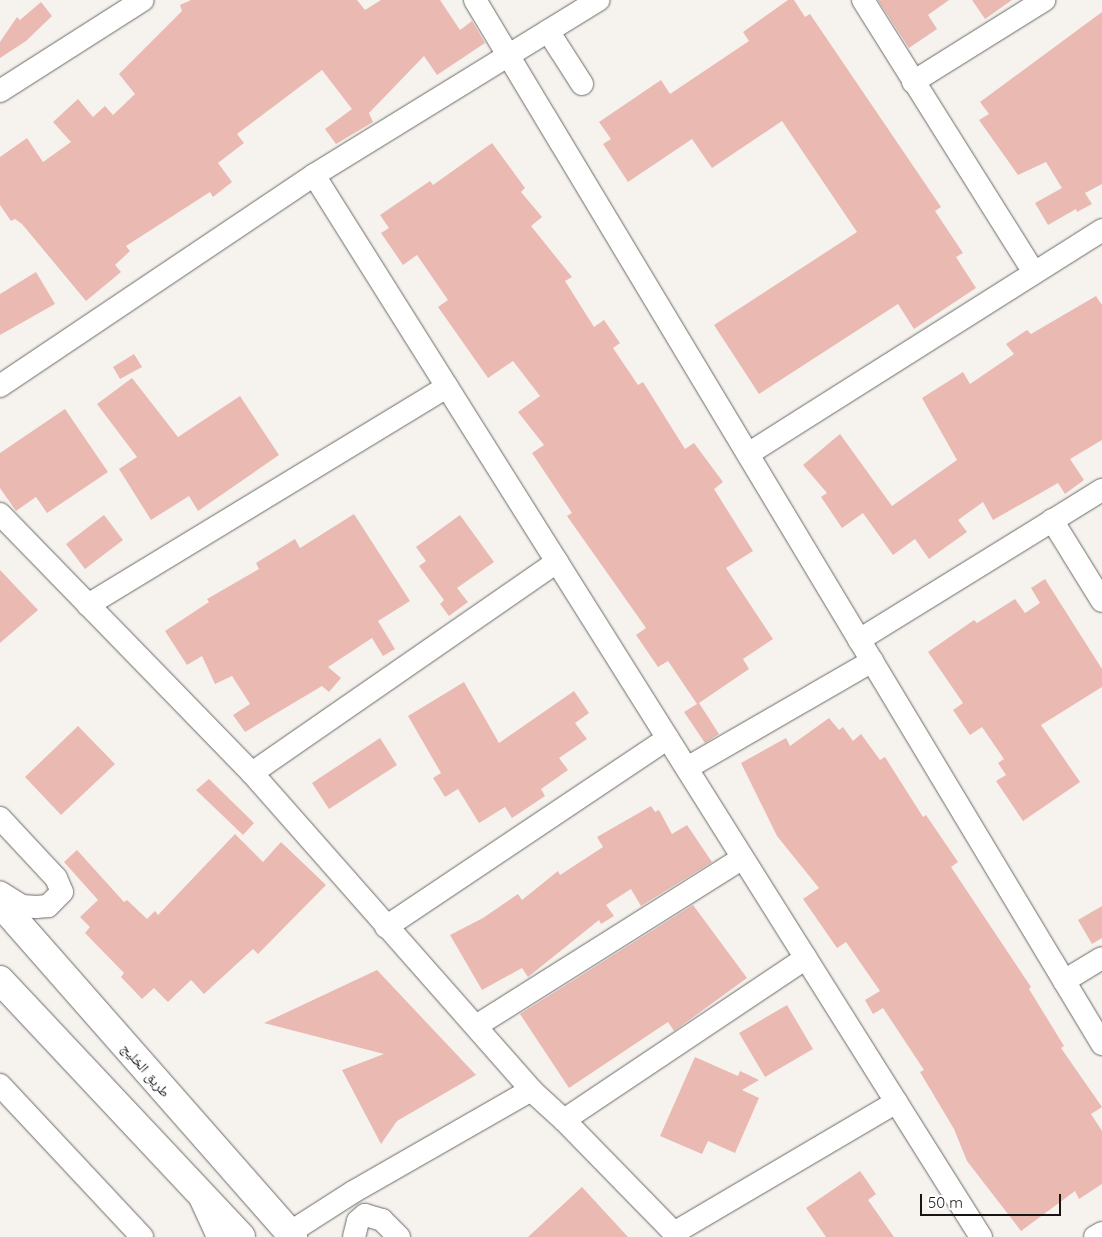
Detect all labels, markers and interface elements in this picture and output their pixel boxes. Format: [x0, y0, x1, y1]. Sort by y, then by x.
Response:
street label: طريق الخليج [118, 1040, 174, 1100]
scale bar [922, 1184, 1063, 1216]
text: 50 m [928, 1193, 963, 1212]

